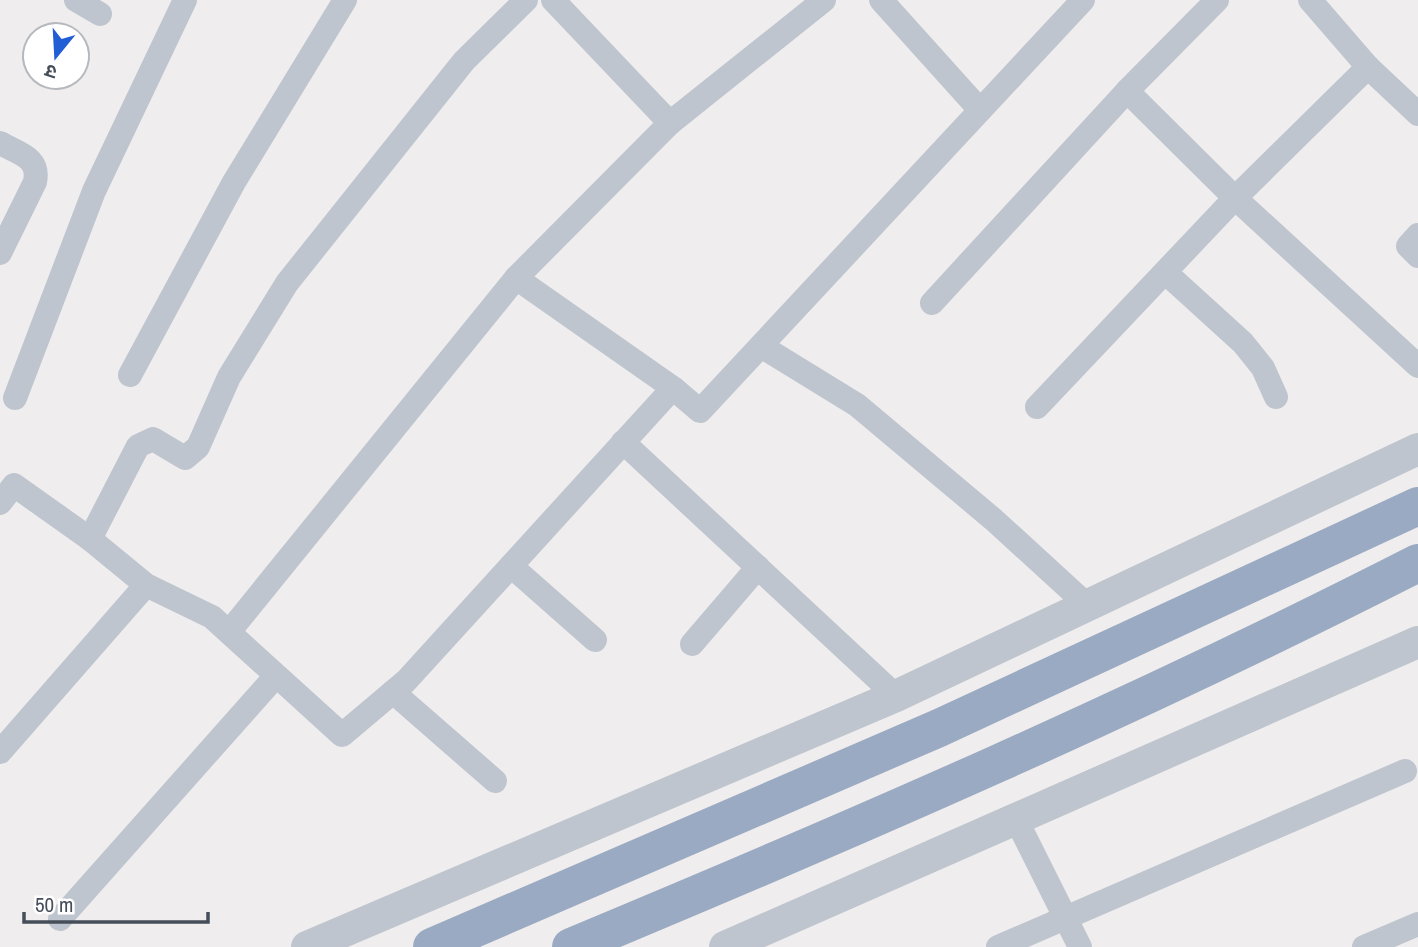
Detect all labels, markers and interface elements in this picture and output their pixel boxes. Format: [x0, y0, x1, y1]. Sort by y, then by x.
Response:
north arrow [21, 21, 91, 91]
text: उ [41, 58, 60, 86]
scale bar [24, 880, 208, 924]
text: 50 m [35, 890, 73, 919]

